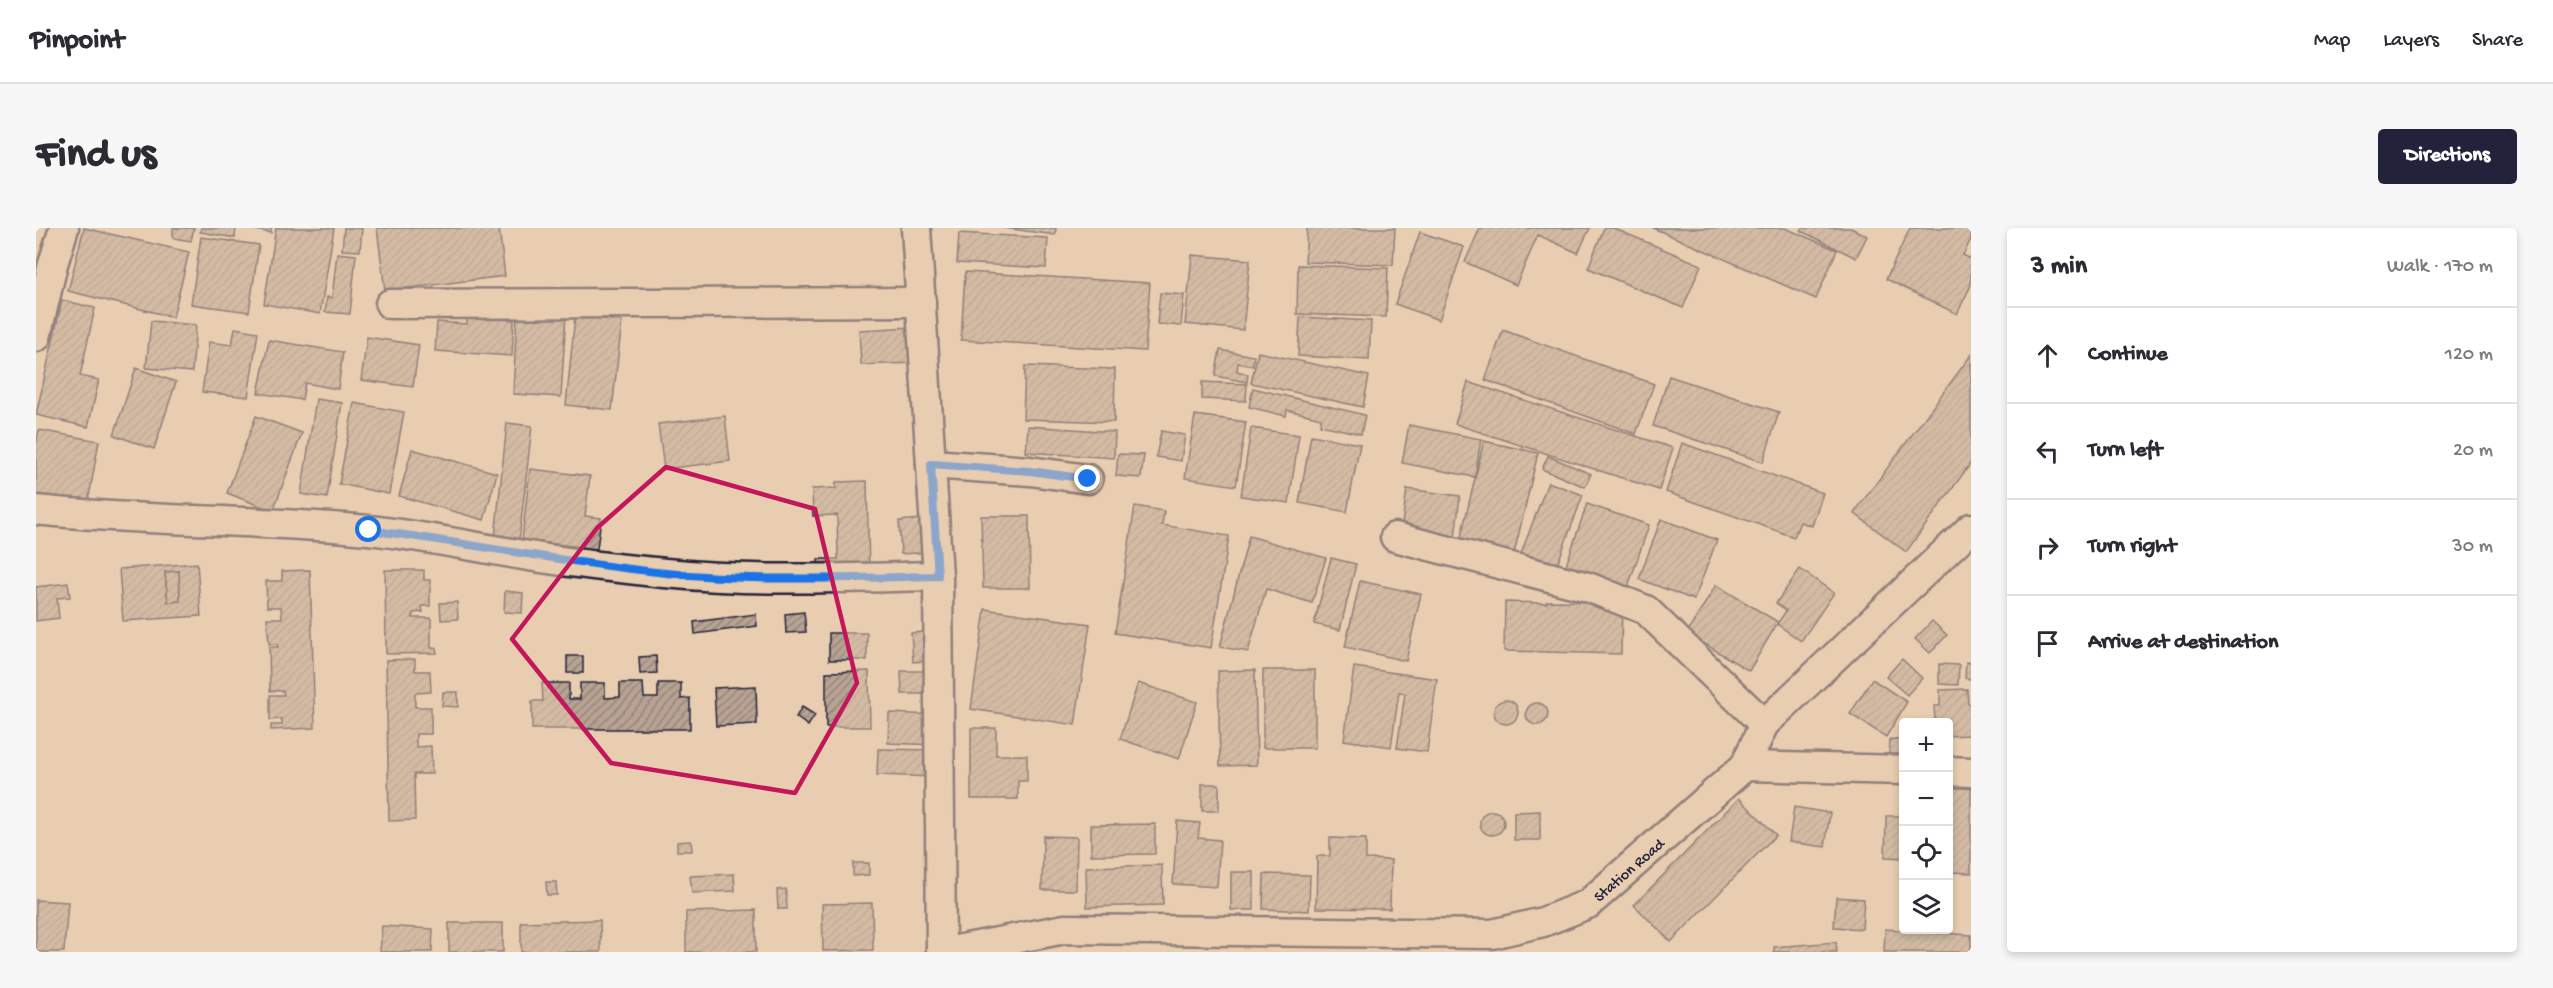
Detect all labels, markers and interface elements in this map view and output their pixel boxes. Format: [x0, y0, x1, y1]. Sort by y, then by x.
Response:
text: Pinpoint [30, 25, 124, 58]
text: Map [2314, 29, 2350, 54]
text: Layers [2383, 29, 2439, 54]
text: Share [2472, 29, 2523, 54]
button: Directions [2378, 129, 2517, 184]
text: Find us [36, 132, 156, 181]
text: 3 min [2031, 252, 2087, 283]
text: Walk · 170 m [2387, 256, 2493, 279]
icon: ahead [2031, 339, 2064, 372]
text: Continue [2088, 342, 2168, 368]
text: 120 m [2445, 344, 2493, 367]
icon: left [2031, 435, 2064, 468]
text: Turn left [2088, 438, 2162, 464]
text: 20 m [2453, 440, 2493, 463]
route end [1074, 465, 1100, 491]
route start [355, 516, 381, 542]
icon: right [2031, 531, 2064, 564]
text: Turn right [2088, 534, 2176, 560]
text: 30 m [2452, 536, 2493, 559]
icon: arrive [2031, 627, 2064, 660]
text: Arrive at destination [2088, 630, 2278, 656]
map controls [1899, 718, 1953, 934]
button: + [1899, 718, 1953, 772]
button: − [1899, 772, 1953, 826]
button: locate [1899, 826, 1953, 880]
street label: Station Road [1591, 835, 1671, 908]
button: layers [1899, 880, 1953, 934]

